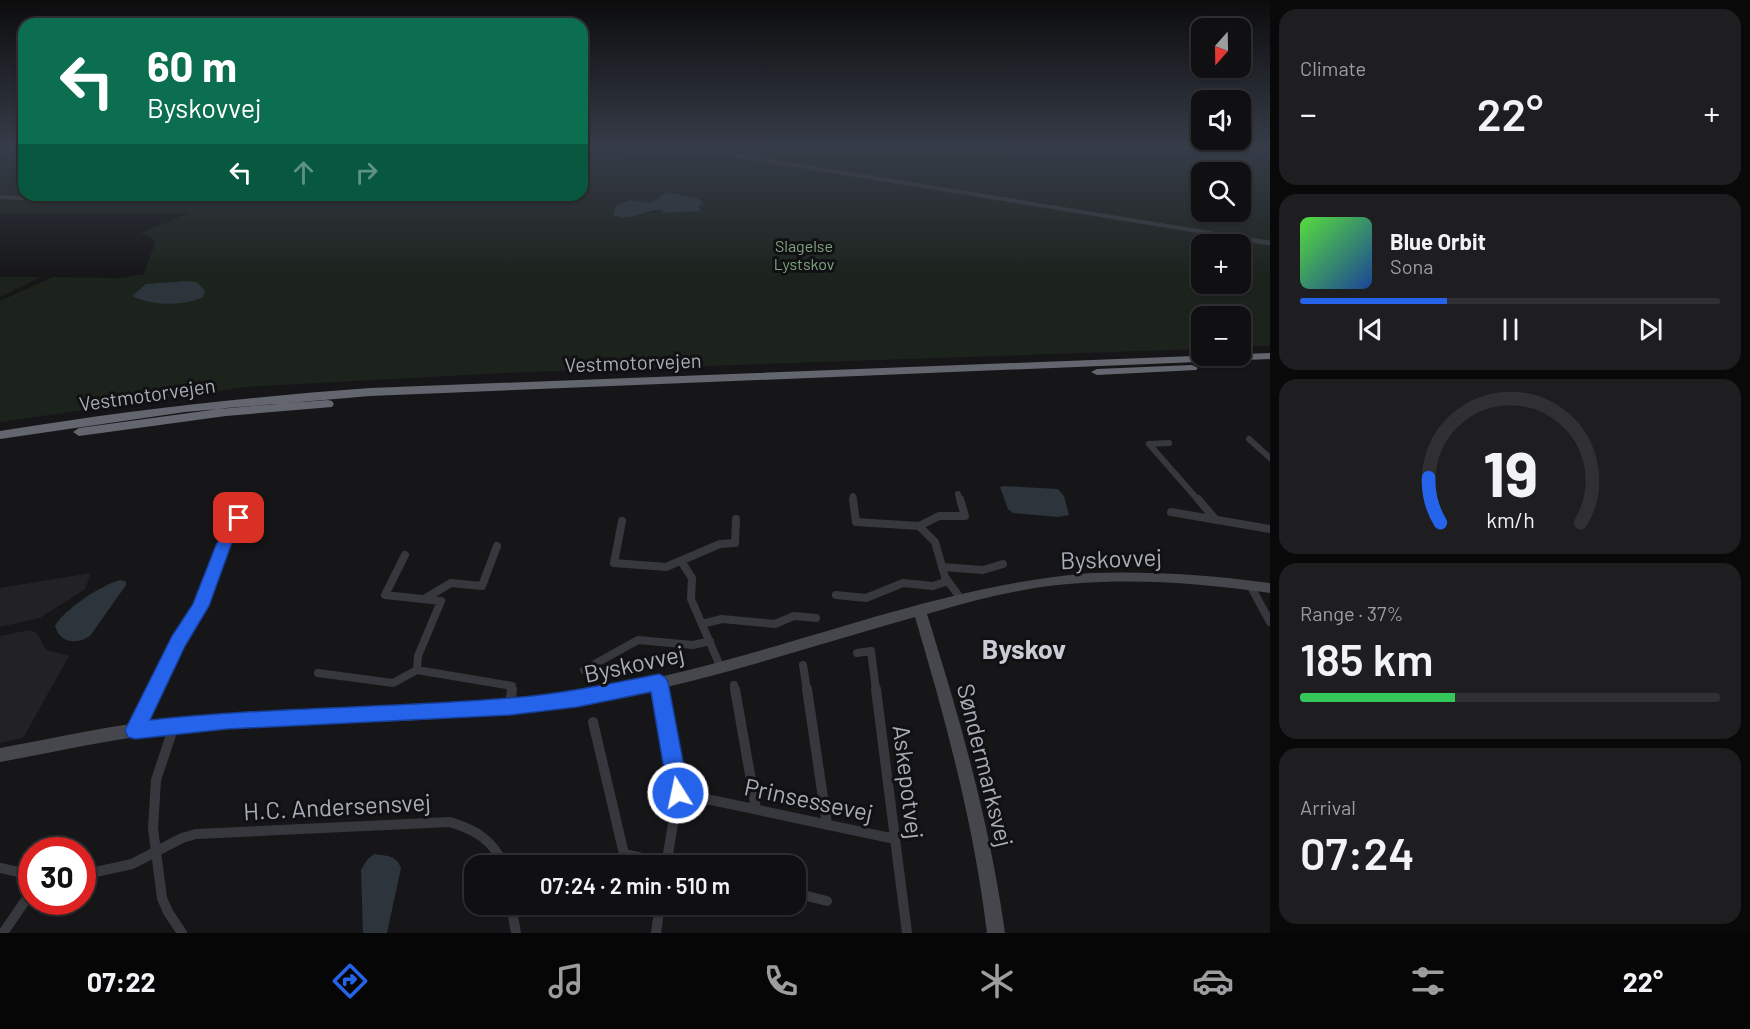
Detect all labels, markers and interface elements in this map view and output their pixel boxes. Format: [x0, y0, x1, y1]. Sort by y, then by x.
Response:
north arrow [1191, 18, 1251, 78]
map controls [1191, 18, 1251, 366]
text: 60 m [147, 40, 237, 90]
icon: left [48, 42, 126, 120]
text: Climate [1300, 56, 1366, 80]
text: 22° [1477, 86, 1543, 140]
button: sound [1191, 90, 1251, 150]
text: Byskovvej [147, 91, 262, 123]
text: − [1300, 93, 1317, 133]
text: + [1703, 93, 1720, 133]
icon: left [224, 156, 257, 189]
icon: ahead [287, 156, 320, 189]
icon: right [350, 156, 383, 189]
button: search [1191, 162, 1251, 222]
text: Blue Orbit [1390, 228, 1486, 254]
button: + [1191, 234, 1251, 294]
park label: Slagelse Lystskov [774, 236, 835, 273]
text: Sona [1390, 254, 1434, 278]
button: − [1191, 306, 1251, 366]
icon: previous [1354, 313, 1387, 346]
icon: pause [1494, 313, 1527, 346]
icon: next [1634, 313, 1667, 346]
street label: Vestmotorvejen [564, 348, 702, 376]
street label: Vestmotorvejen [77, 373, 217, 415]
text: 19 [1482, 436, 1538, 510]
pin [213, 492, 264, 543]
icon: arrive [222, 501, 255, 534]
text: km/h [1486, 508, 1534, 533]
street label: Byskovvej [1060, 542, 1162, 574]
text: Range · 37% [1300, 601, 1404, 625]
text: 185 km [1300, 631, 1434, 685]
district label: Byskov [982, 632, 1066, 664]
street label: Byskovvej [581, 638, 687, 688]
street label: Søndermarksvej [952, 680, 1020, 850]
street label: Askepotvej [888, 723, 930, 841]
position arrow [646, 761, 710, 825]
street label: Prinsessevej [742, 771, 876, 827]
street label: H.C. Andersensvej [242, 787, 432, 825]
text: Arrival [1300, 795, 1356, 819]
text: 07:24 [1300, 825, 1415, 879]
speed limit sign: 30 [18, 837, 96, 915]
text: 07:24 · 2 min · 510 m [540, 872, 730, 898]
icon: directions [329, 960, 371, 1002]
icon: music [545, 960, 587, 1002]
icon: phone [760, 960, 802, 1002]
icon: climate [976, 960, 1018, 1002]
icon: car [1192, 960, 1234, 1002]
icon: filters [1407, 960, 1449, 1002]
text: 07:22 [87, 965, 156, 997]
text: 22° [1623, 965, 1663, 997]

